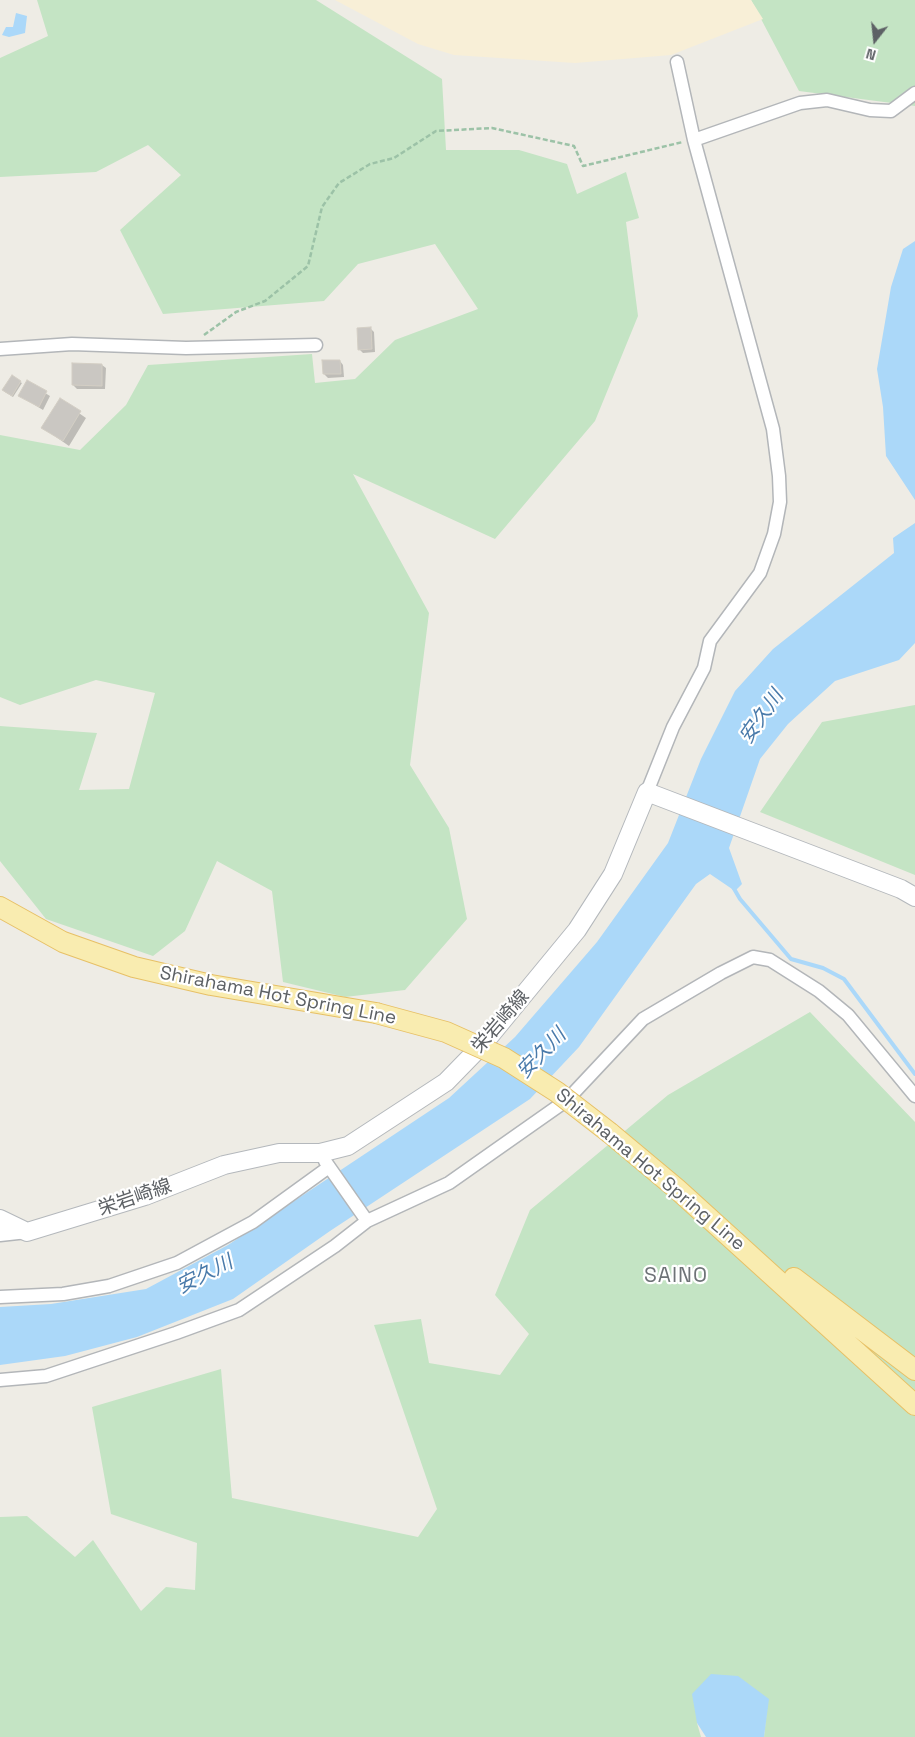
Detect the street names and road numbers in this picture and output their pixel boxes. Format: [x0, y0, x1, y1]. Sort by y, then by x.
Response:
street label: Shirahama Hot Spring Line [158, 962, 398, 1030]
street label: 栄岩崎線 [467, 986, 535, 1058]
street label: Shirahama Hot Spring Line [551, 1084, 749, 1256]
street label: 栄岩崎線 [95, 1175, 175, 1221]

